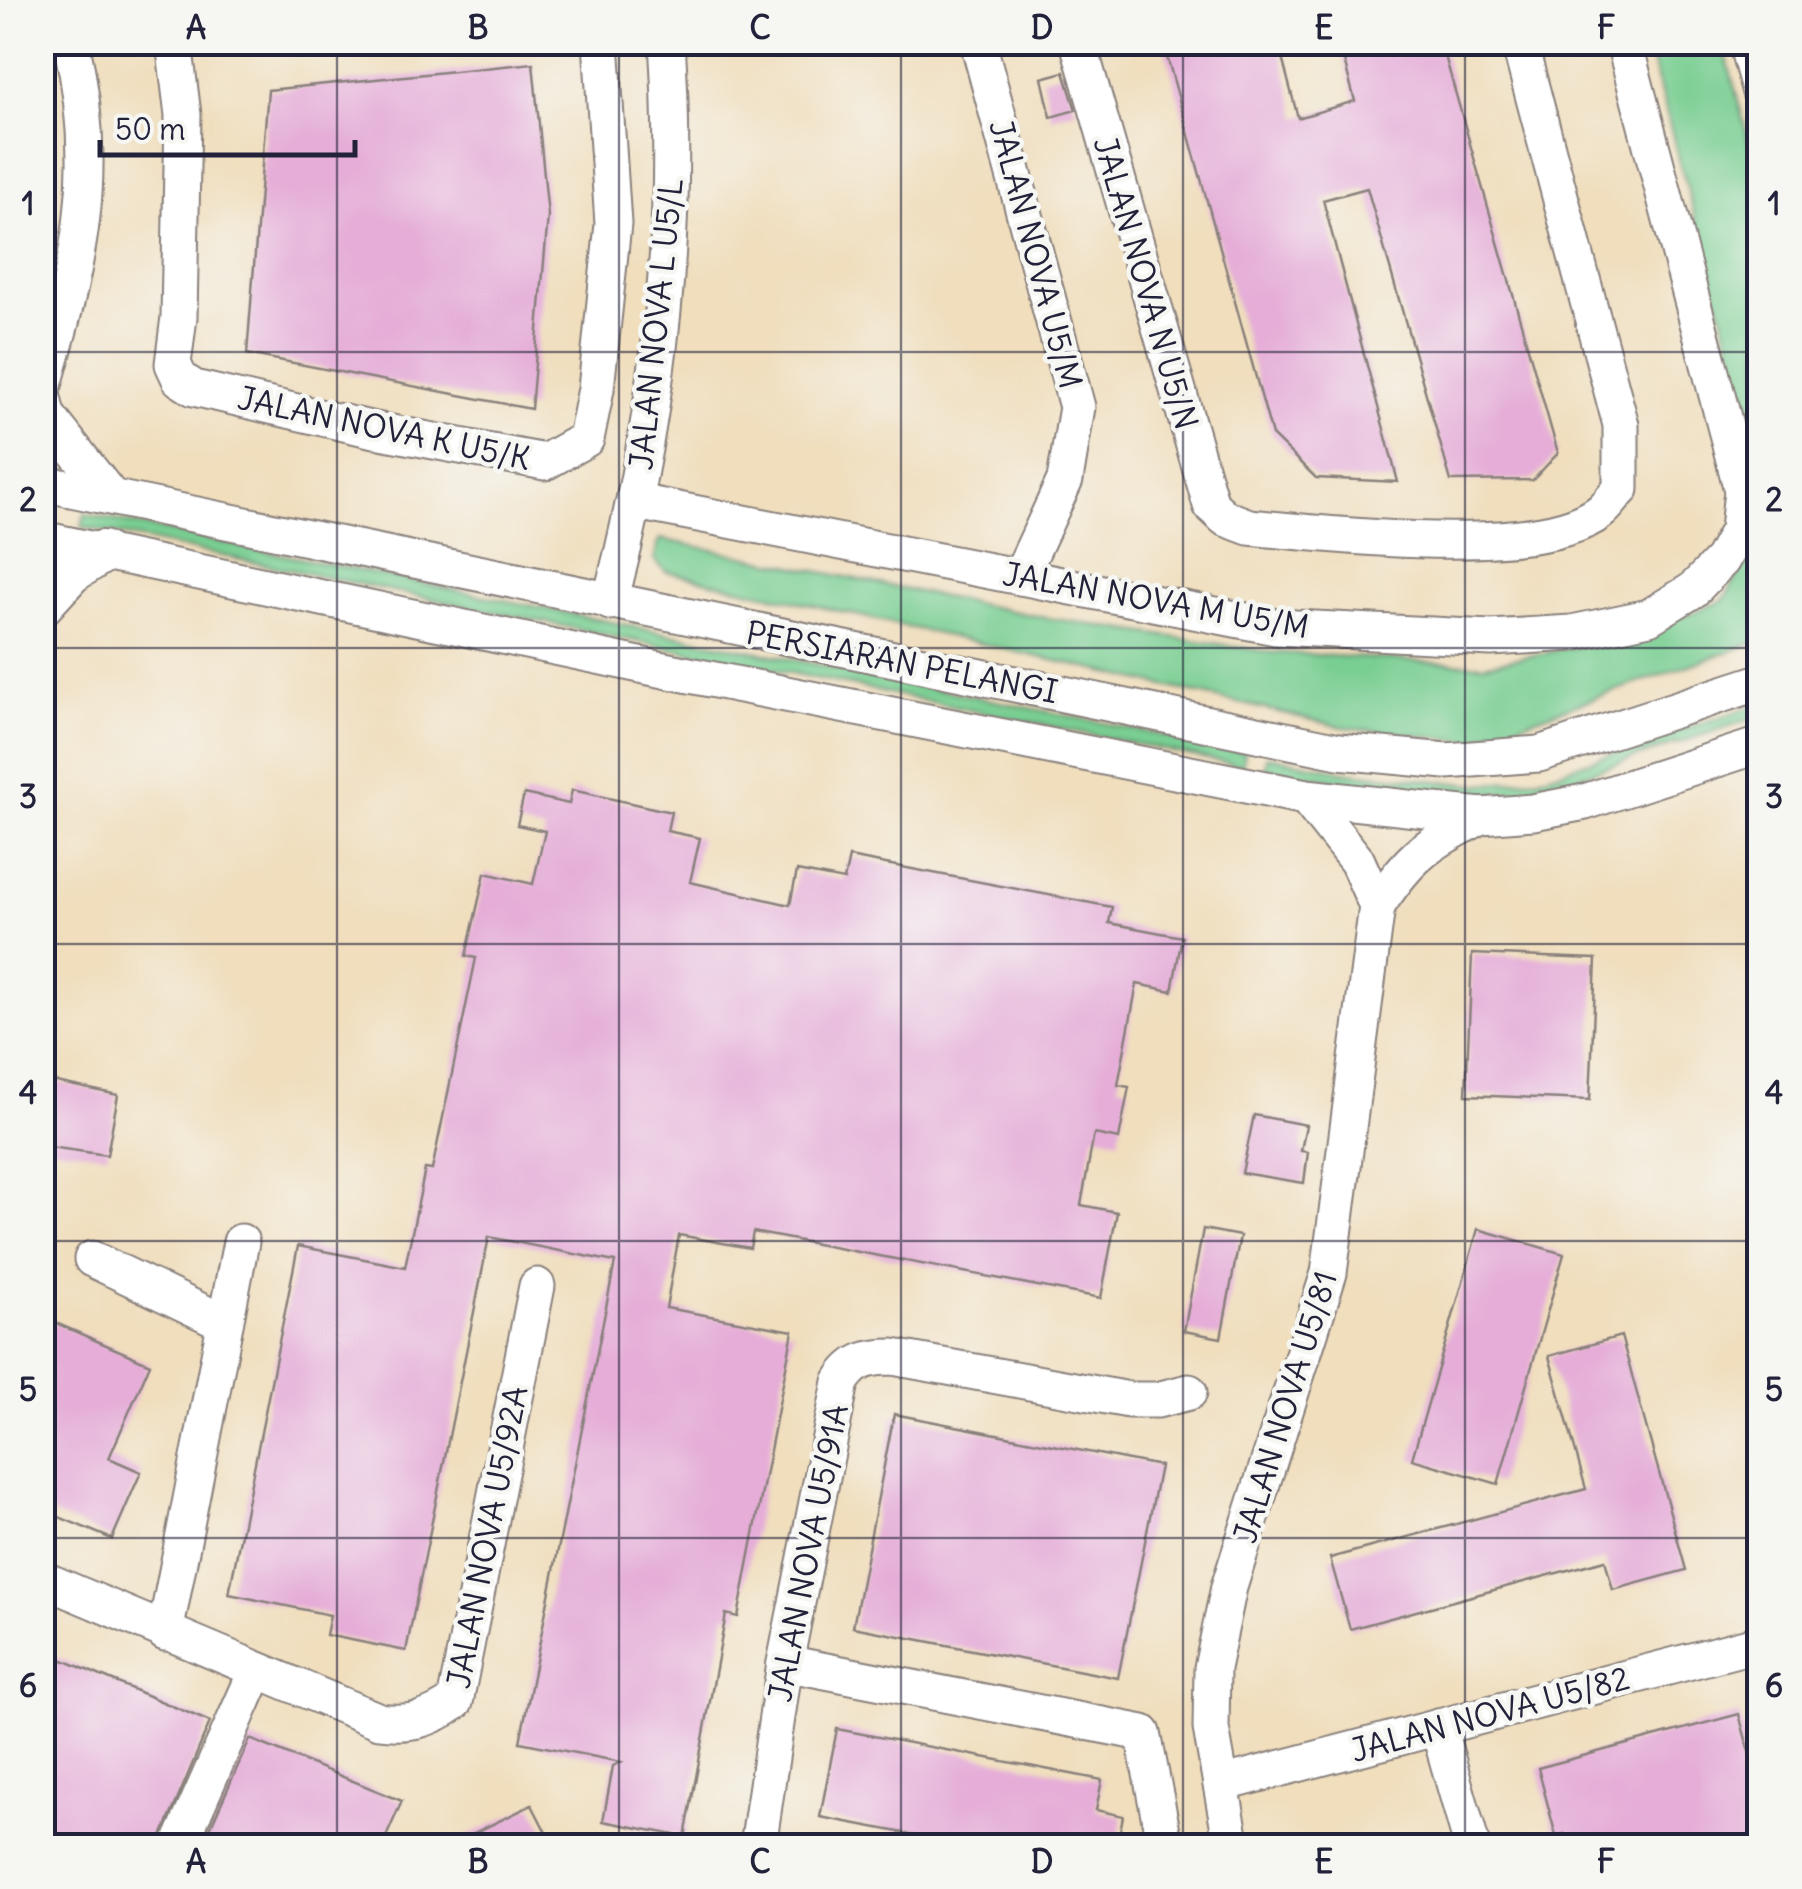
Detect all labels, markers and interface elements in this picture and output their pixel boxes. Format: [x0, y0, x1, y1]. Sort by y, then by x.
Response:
text: A [186, 7, 206, 48]
text: B [468, 7, 488, 48]
text: C [749, 7, 771, 48]
text: D [1031, 7, 1053, 48]
text: E [1315, 7, 1333, 48]
text: F [1597, 7, 1615, 48]
scale bar [100, 95, 355, 157]
text: 50 m [115, 110, 185, 148]
street label: JALAN NOVA U5/M [980, 115, 1092, 393]
street label: JALAN NOVA N U5/N [1085, 132, 1207, 434]
street label: JALAN NOVA L U5/L [620, 176, 692, 472]
text: 1 [22, 183, 34, 224]
text: 1 [1768, 183, 1780, 224]
street label: JALAN NOVA K U5/K [234, 377, 534, 479]
text: 2 [19, 479, 37, 520]
text: 2 [1765, 479, 1783, 520]
street label: JALAN NOVA M U5/M [1000, 553, 1312, 647]
street label: PERSIARAN PELANGI [743, 612, 1061, 712]
text: 3 [19, 776, 37, 817]
text: 3 [1765, 776, 1783, 817]
text: 4 [19, 1072, 37, 1113]
text: 4 [1765, 1072, 1783, 1113]
street label: JALAN NOVA U5/81 [1224, 1266, 1346, 1548]
text: 5 [19, 1369, 37, 1410]
text: 5 [1765, 1369, 1783, 1410]
street label: JALAN NOVA U5/92A [438, 1382, 536, 1692]
street label: JALAN NOVA U5/91A [759, 1401, 857, 1705]
street label: JALAN NOVA U5/82 [1346, 1657, 1634, 1771]
text: 6 [19, 1665, 37, 1706]
text: 6 [1765, 1665, 1783, 1706]
text: A [186, 1841, 206, 1882]
text: B [468, 1841, 488, 1882]
text: C [749, 1841, 771, 1882]
text: D [1031, 1841, 1053, 1882]
text: E [1315, 1841, 1333, 1882]
text: F [1597, 1841, 1615, 1882]

